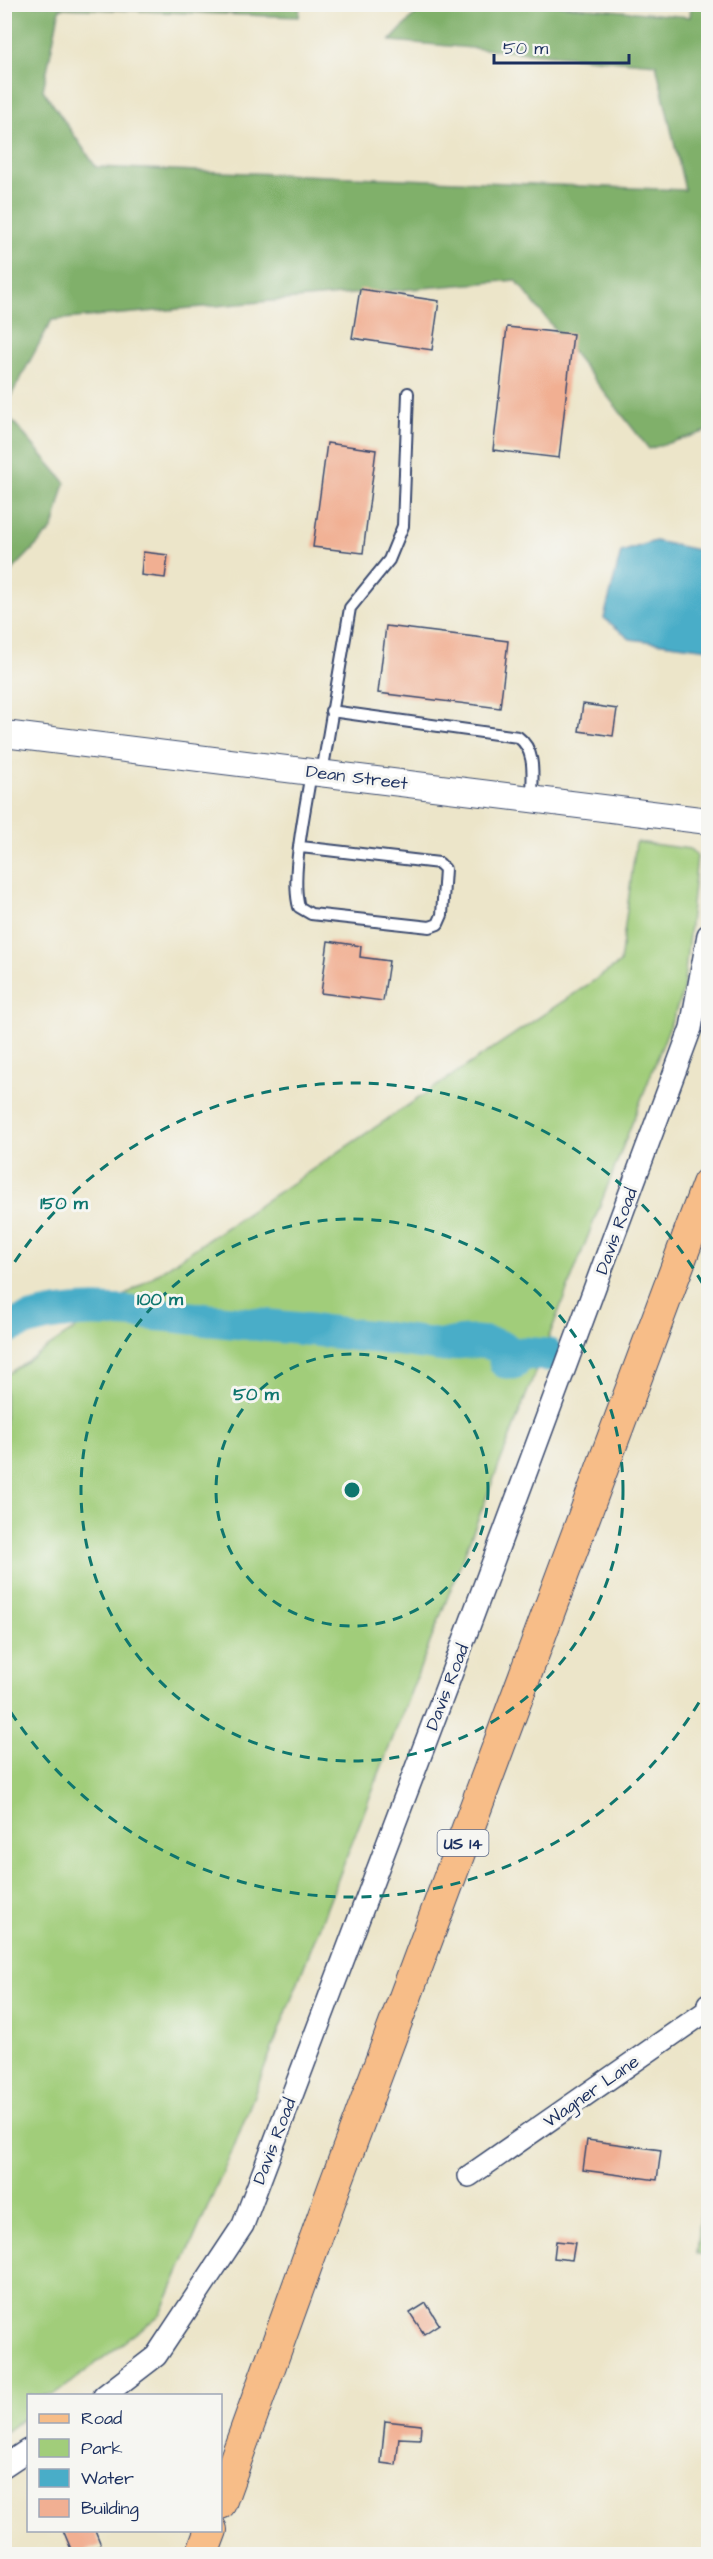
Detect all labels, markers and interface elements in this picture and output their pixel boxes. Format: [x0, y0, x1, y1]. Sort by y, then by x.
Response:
scale bar [494, 27, 629, 65]
text: 50 m [503, 36, 548, 61]
street label: Dean Street [305, 759, 410, 796]
street label: Davis Road [589, 1184, 644, 1278]
text: 150 m [40, 1191, 89, 1216]
text: 100 m [137, 1287, 184, 1312]
text: 50 m [233, 1382, 280, 1407]
centre of rings [342, 1480, 362, 1500]
street label: Davis Road [420, 1640, 475, 1734]
road number: US 14 [438, 1830, 488, 1856]
street label: Wagner Lane [538, 2049, 645, 2134]
street label: Davis Road [247, 2094, 302, 2188]
legend [27, 2394, 222, 2532]
text: Road [81, 2406, 122, 2431]
text: Park [81, 2436, 123, 2461]
text: Water [81, 2466, 134, 2491]
text: Building [81, 2496, 139, 2522]

